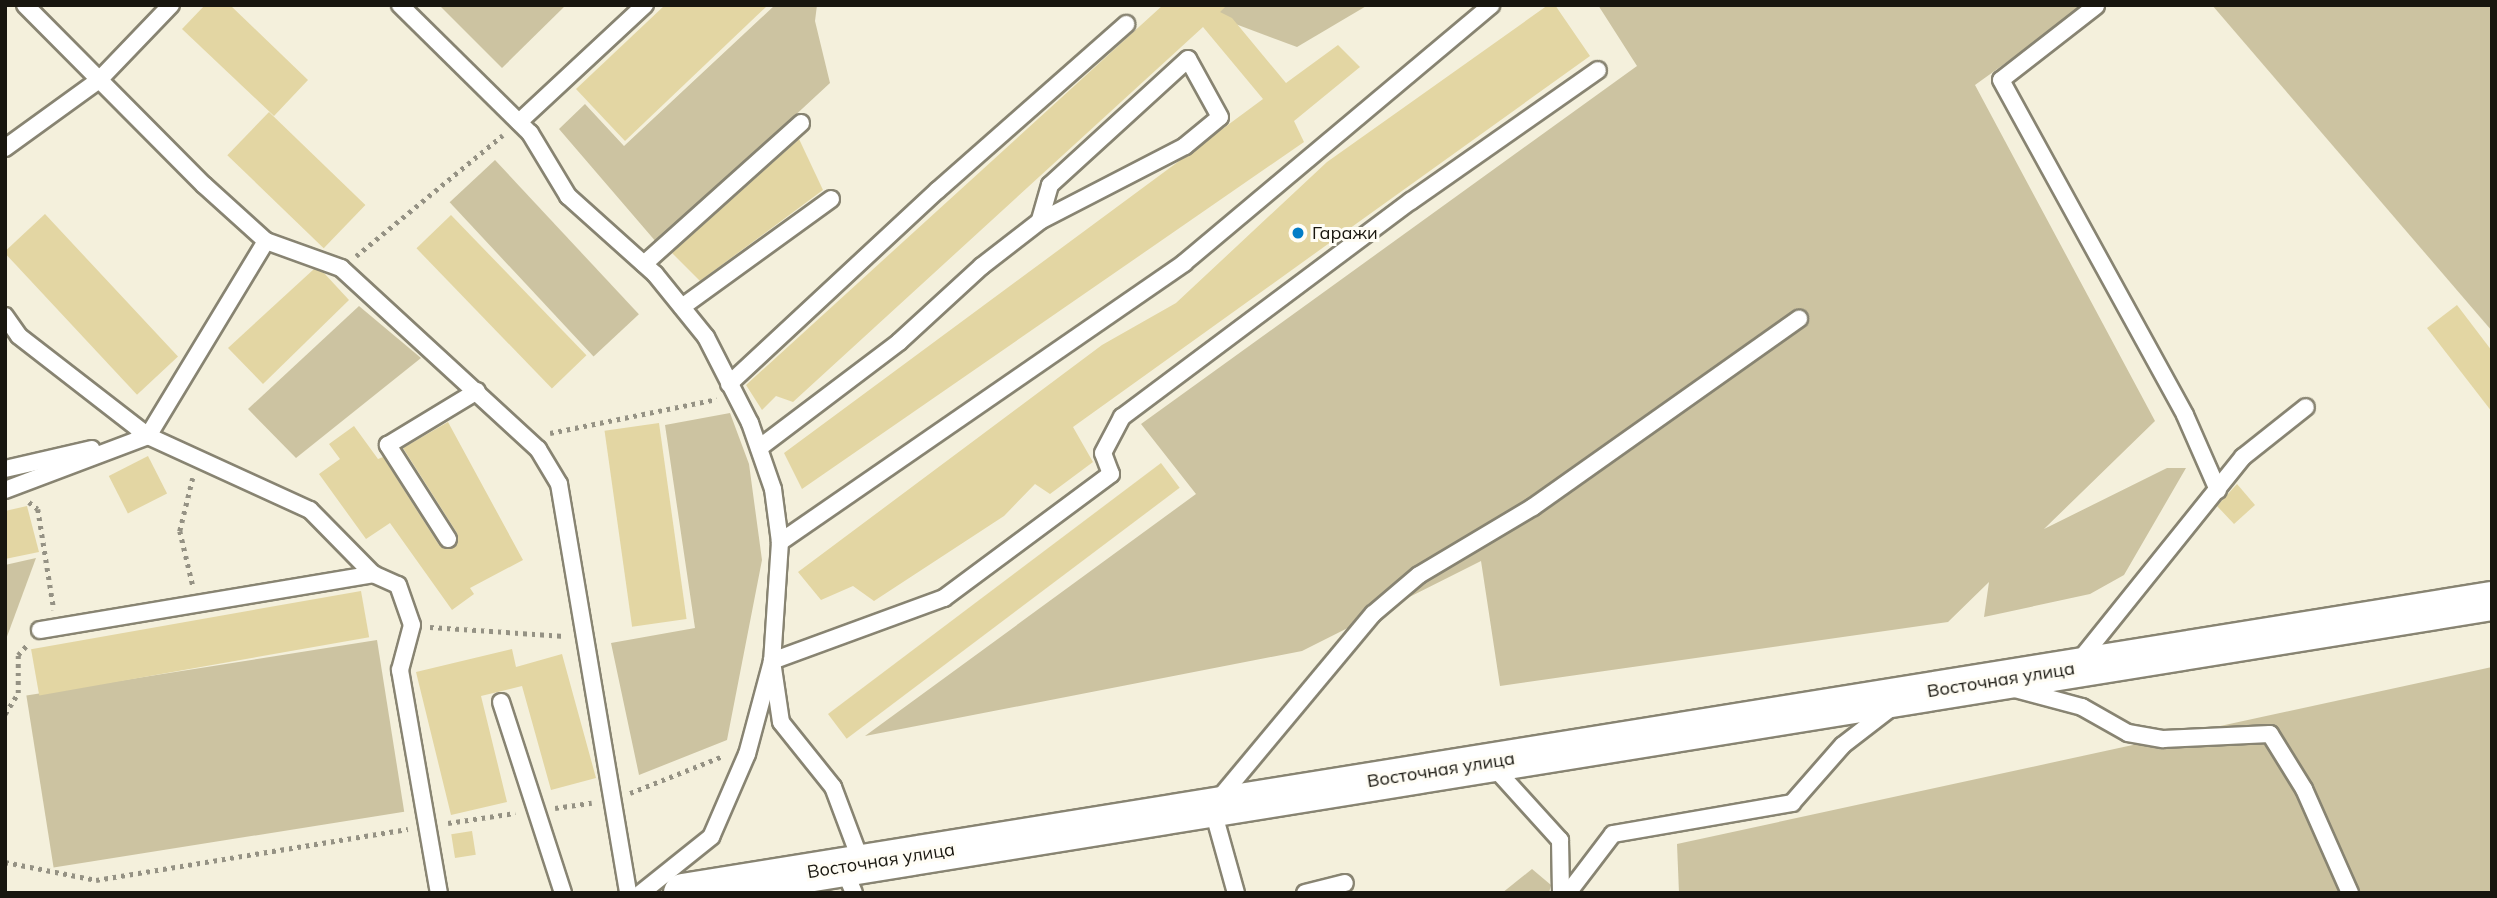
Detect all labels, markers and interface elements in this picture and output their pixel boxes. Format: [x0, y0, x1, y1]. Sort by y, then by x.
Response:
place label: Гаражи [1312, 222, 1378, 244]
marker: Гаражи [1290, 225, 1306, 241]
street label: Восточная улица [1926, 658, 2076, 702]
street label: Восточная улица [1366, 748, 1516, 792]
street label: Восточная улица [806, 839, 956, 883]

